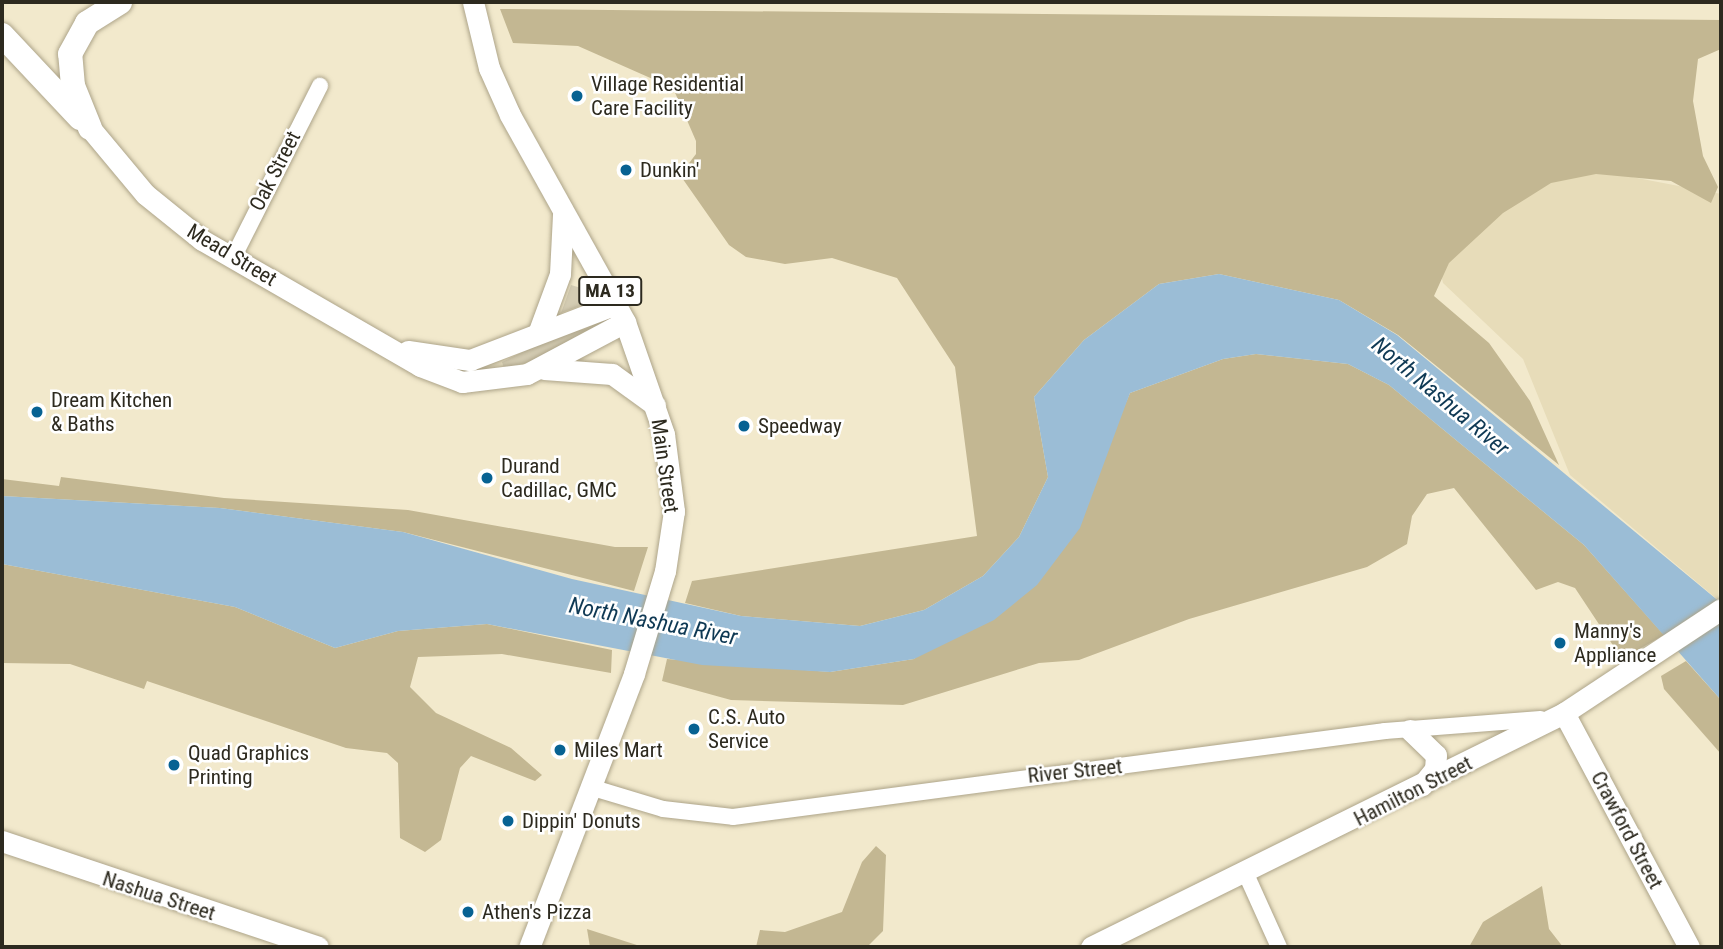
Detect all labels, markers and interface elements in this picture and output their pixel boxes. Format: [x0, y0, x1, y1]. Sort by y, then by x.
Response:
place label: Village Residential Care Facility [591, 71, 744, 121]
marker: Village Residential Care Facility [569, 88, 585, 104]
street label: Oak Street [244, 127, 306, 215]
place label: Dunkin' [640, 157, 699, 183]
marker: Dunkin' [618, 162, 634, 178]
street label: Mead Street [183, 218, 281, 292]
road number: MA 13 [577, 276, 643, 306]
water label: North Nashua River [1366, 332, 1514, 462]
place label: Dream Kitchen & Baths [51, 387, 172, 437]
marker: Dream Kitchen & Baths [29, 404, 45, 420]
place label: Speedway [758, 413, 842, 439]
street label: Main Street [646, 417, 684, 515]
marker: Speedway [736, 418, 752, 434]
place label: Durand Cadillac, GMC [501, 453, 617, 503]
marker: Durand Cadillac, GMC [479, 470, 495, 486]
water label: North Nashua River [567, 592, 739, 652]
place label: Manny's Appliance [1574, 618, 1656, 668]
marker: Manny's Appliance [1552, 635, 1568, 651]
place label: C.S. Auto Service [708, 704, 785, 754]
marker: C.S. Auto Service [686, 721, 702, 737]
place label: Miles Mart [574, 737, 663, 763]
place label: Quad Graphics Printing [188, 740, 309, 790]
marker: Miles Mart [552, 742, 568, 758]
street label: Hamilton Street [1350, 750, 1476, 832]
street label: River Street [1026, 753, 1124, 789]
marker: Quad Graphics Printing [166, 757, 182, 773]
street label: Crawford Street [1585, 767, 1669, 893]
place label: Dippin' Donuts [522, 808, 641, 834]
marker: Dippin' Donuts [500, 813, 516, 829]
street label: Nashua Street [99, 866, 219, 926]
place label: Athen's Pizza [482, 899, 591, 925]
marker: Athen's Pizza [460, 904, 476, 920]

